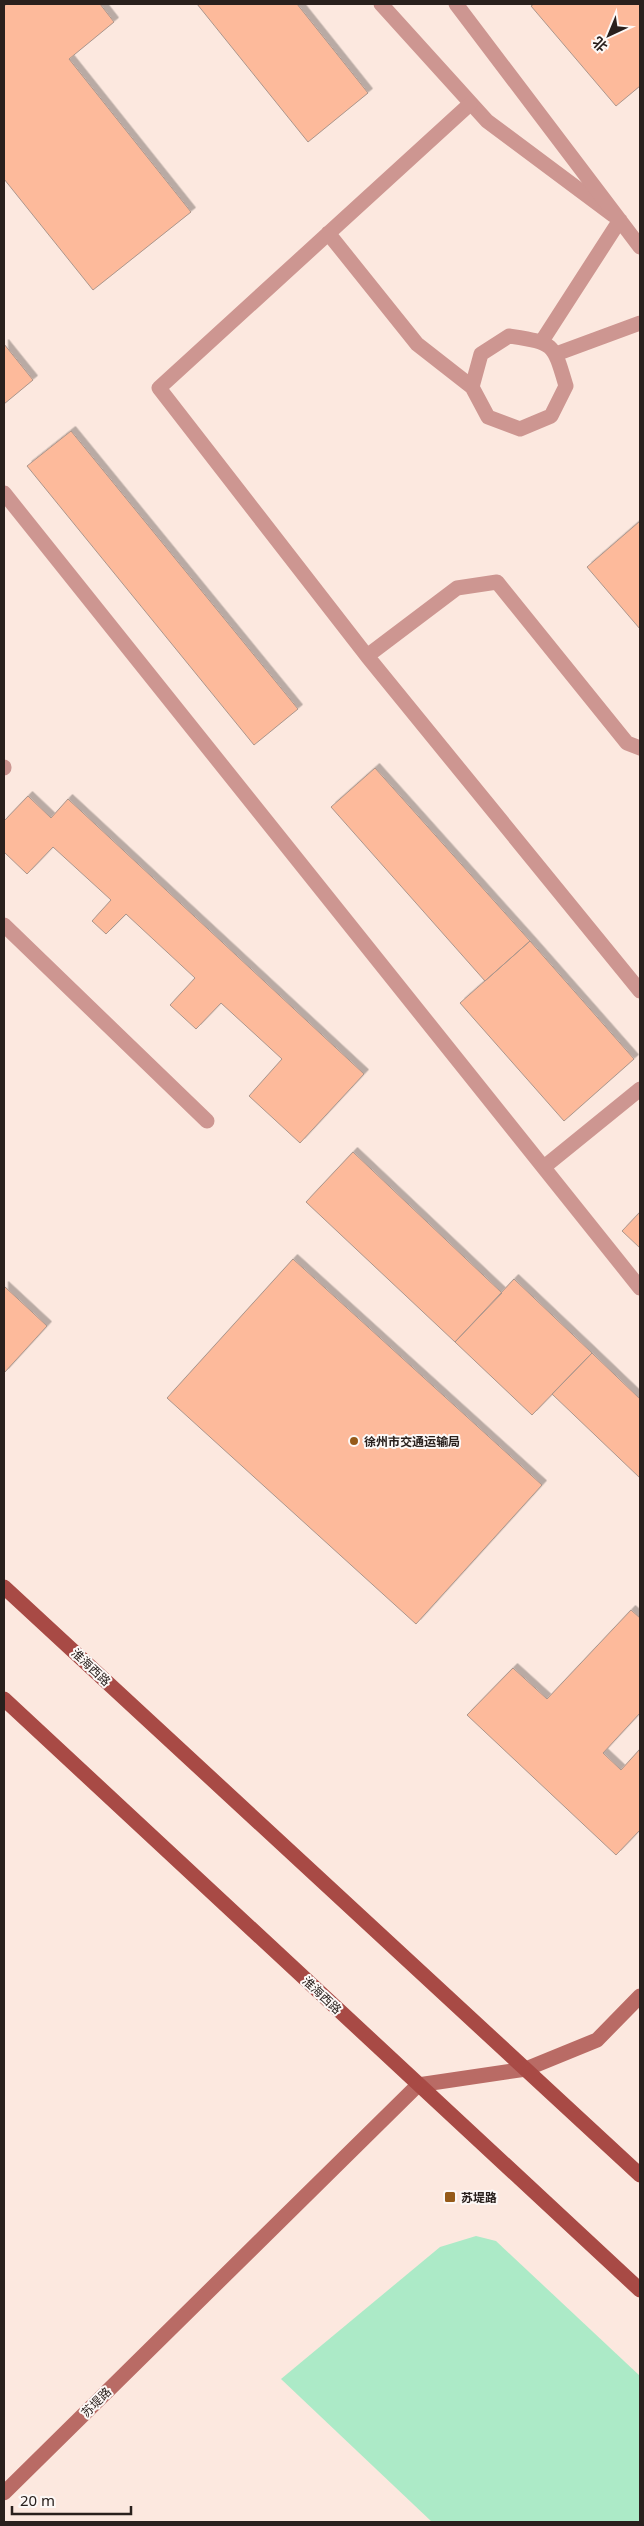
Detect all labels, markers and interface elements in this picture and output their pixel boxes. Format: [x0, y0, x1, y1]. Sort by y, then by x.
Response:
north arrow [584, 10, 634, 60]
text: 北 [588, 33, 611, 56]
place label: 徐州市交通运输局 [364, 1433, 460, 1450]
marker: 徐州市交通运输局 [348, 1435, 360, 1447]
street label: 淮海西路 [68, 1644, 114, 1690]
street label: 淮海西路 [299, 1972, 345, 2018]
place label: 苏堤路 [461, 2189, 497, 2206]
marker: 苏堤路 [443, 2190, 457, 2204]
street label: 苏堤路 [77, 2383, 115, 2421]
scale bar [12, 2484, 131, 2516]
text: 20 m [20, 2490, 55, 2510]

